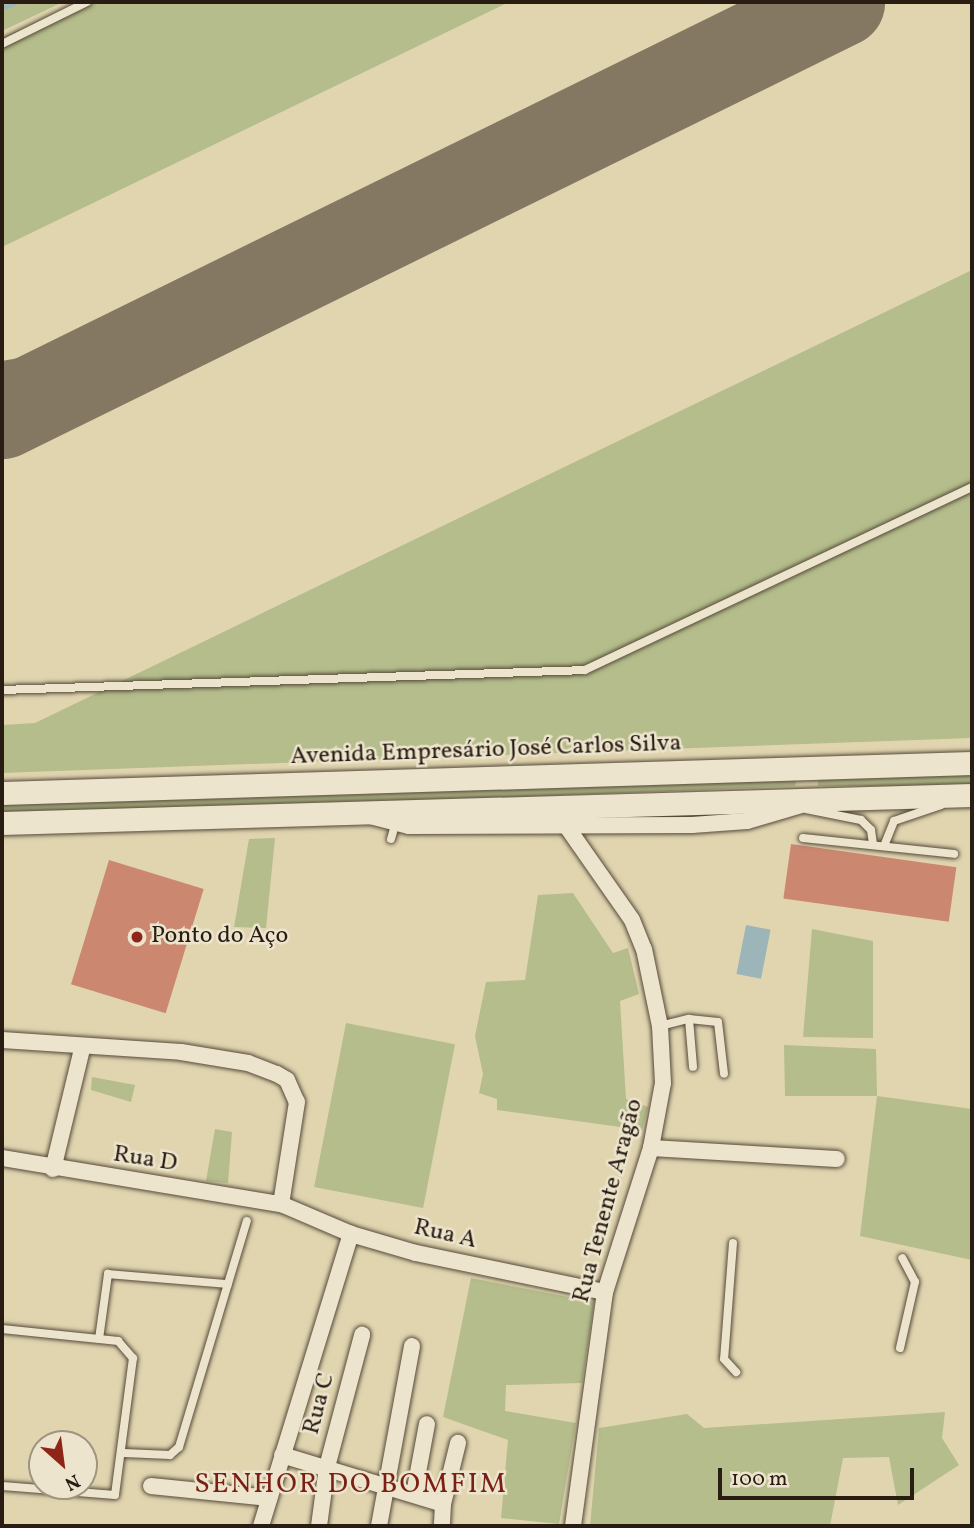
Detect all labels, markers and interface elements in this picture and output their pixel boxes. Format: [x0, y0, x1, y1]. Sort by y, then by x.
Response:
street label: Avenida Empresário José Carlos Silva [290, 730, 682, 772]
place label: Ponto do Aço [151, 923, 288, 951]
marker: Ponto do Aço [129, 929, 145, 945]
street label: Rua Tenente Aragão [568, 1096, 650, 1306]
street label: Rua D [111, 1141, 179, 1179]
street label: Rua A [411, 1214, 479, 1256]
street label: Rua C [298, 1370, 342, 1438]
north arrow [28, 1430, 98, 1500]
scale bar [722, 1454, 918, 1498]
text: 100 m [731, 1465, 788, 1494]
text: N [60, 1467, 84, 1496]
district label: SENHOR DO BOMFIM [196, 1468, 506, 1502]

